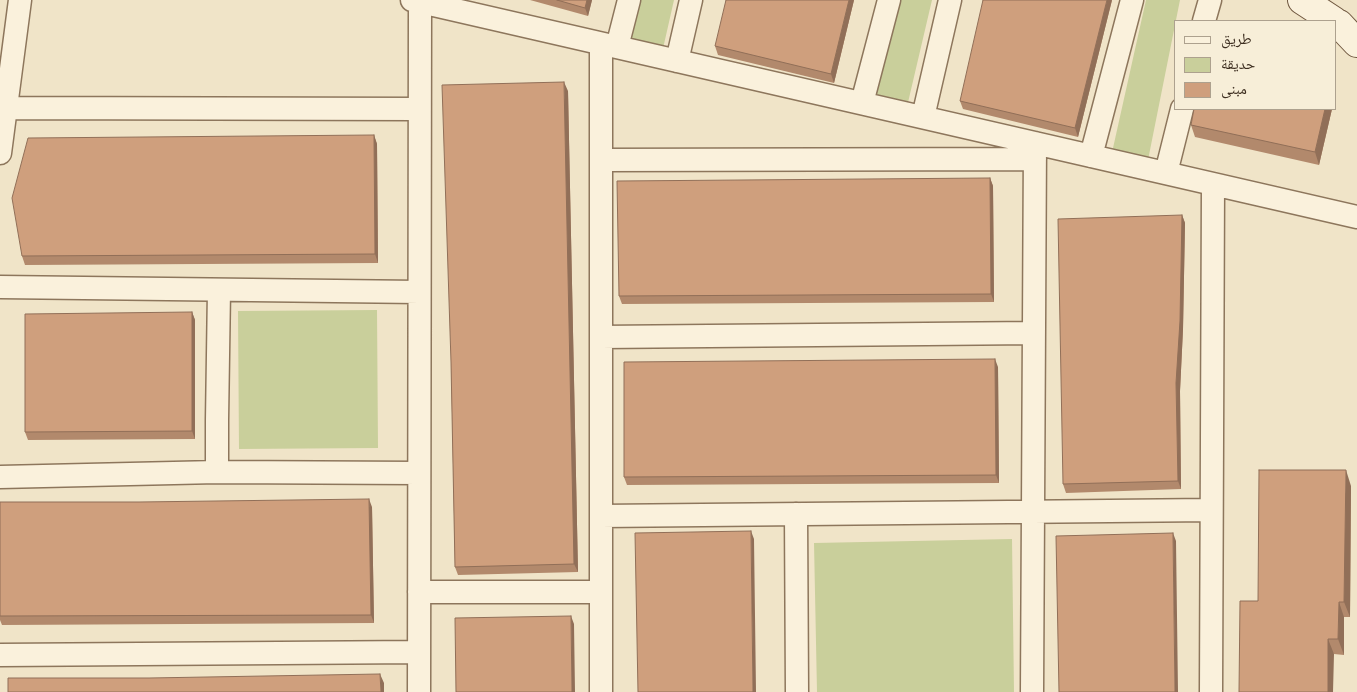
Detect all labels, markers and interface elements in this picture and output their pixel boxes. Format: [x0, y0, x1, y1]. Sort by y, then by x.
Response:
legend [1174, 20, 1337, 110]
text: طريق [1221, 26, 1252, 49]
text: حديقة [1221, 51, 1255, 74]
text: مبنى [1221, 76, 1247, 99]

